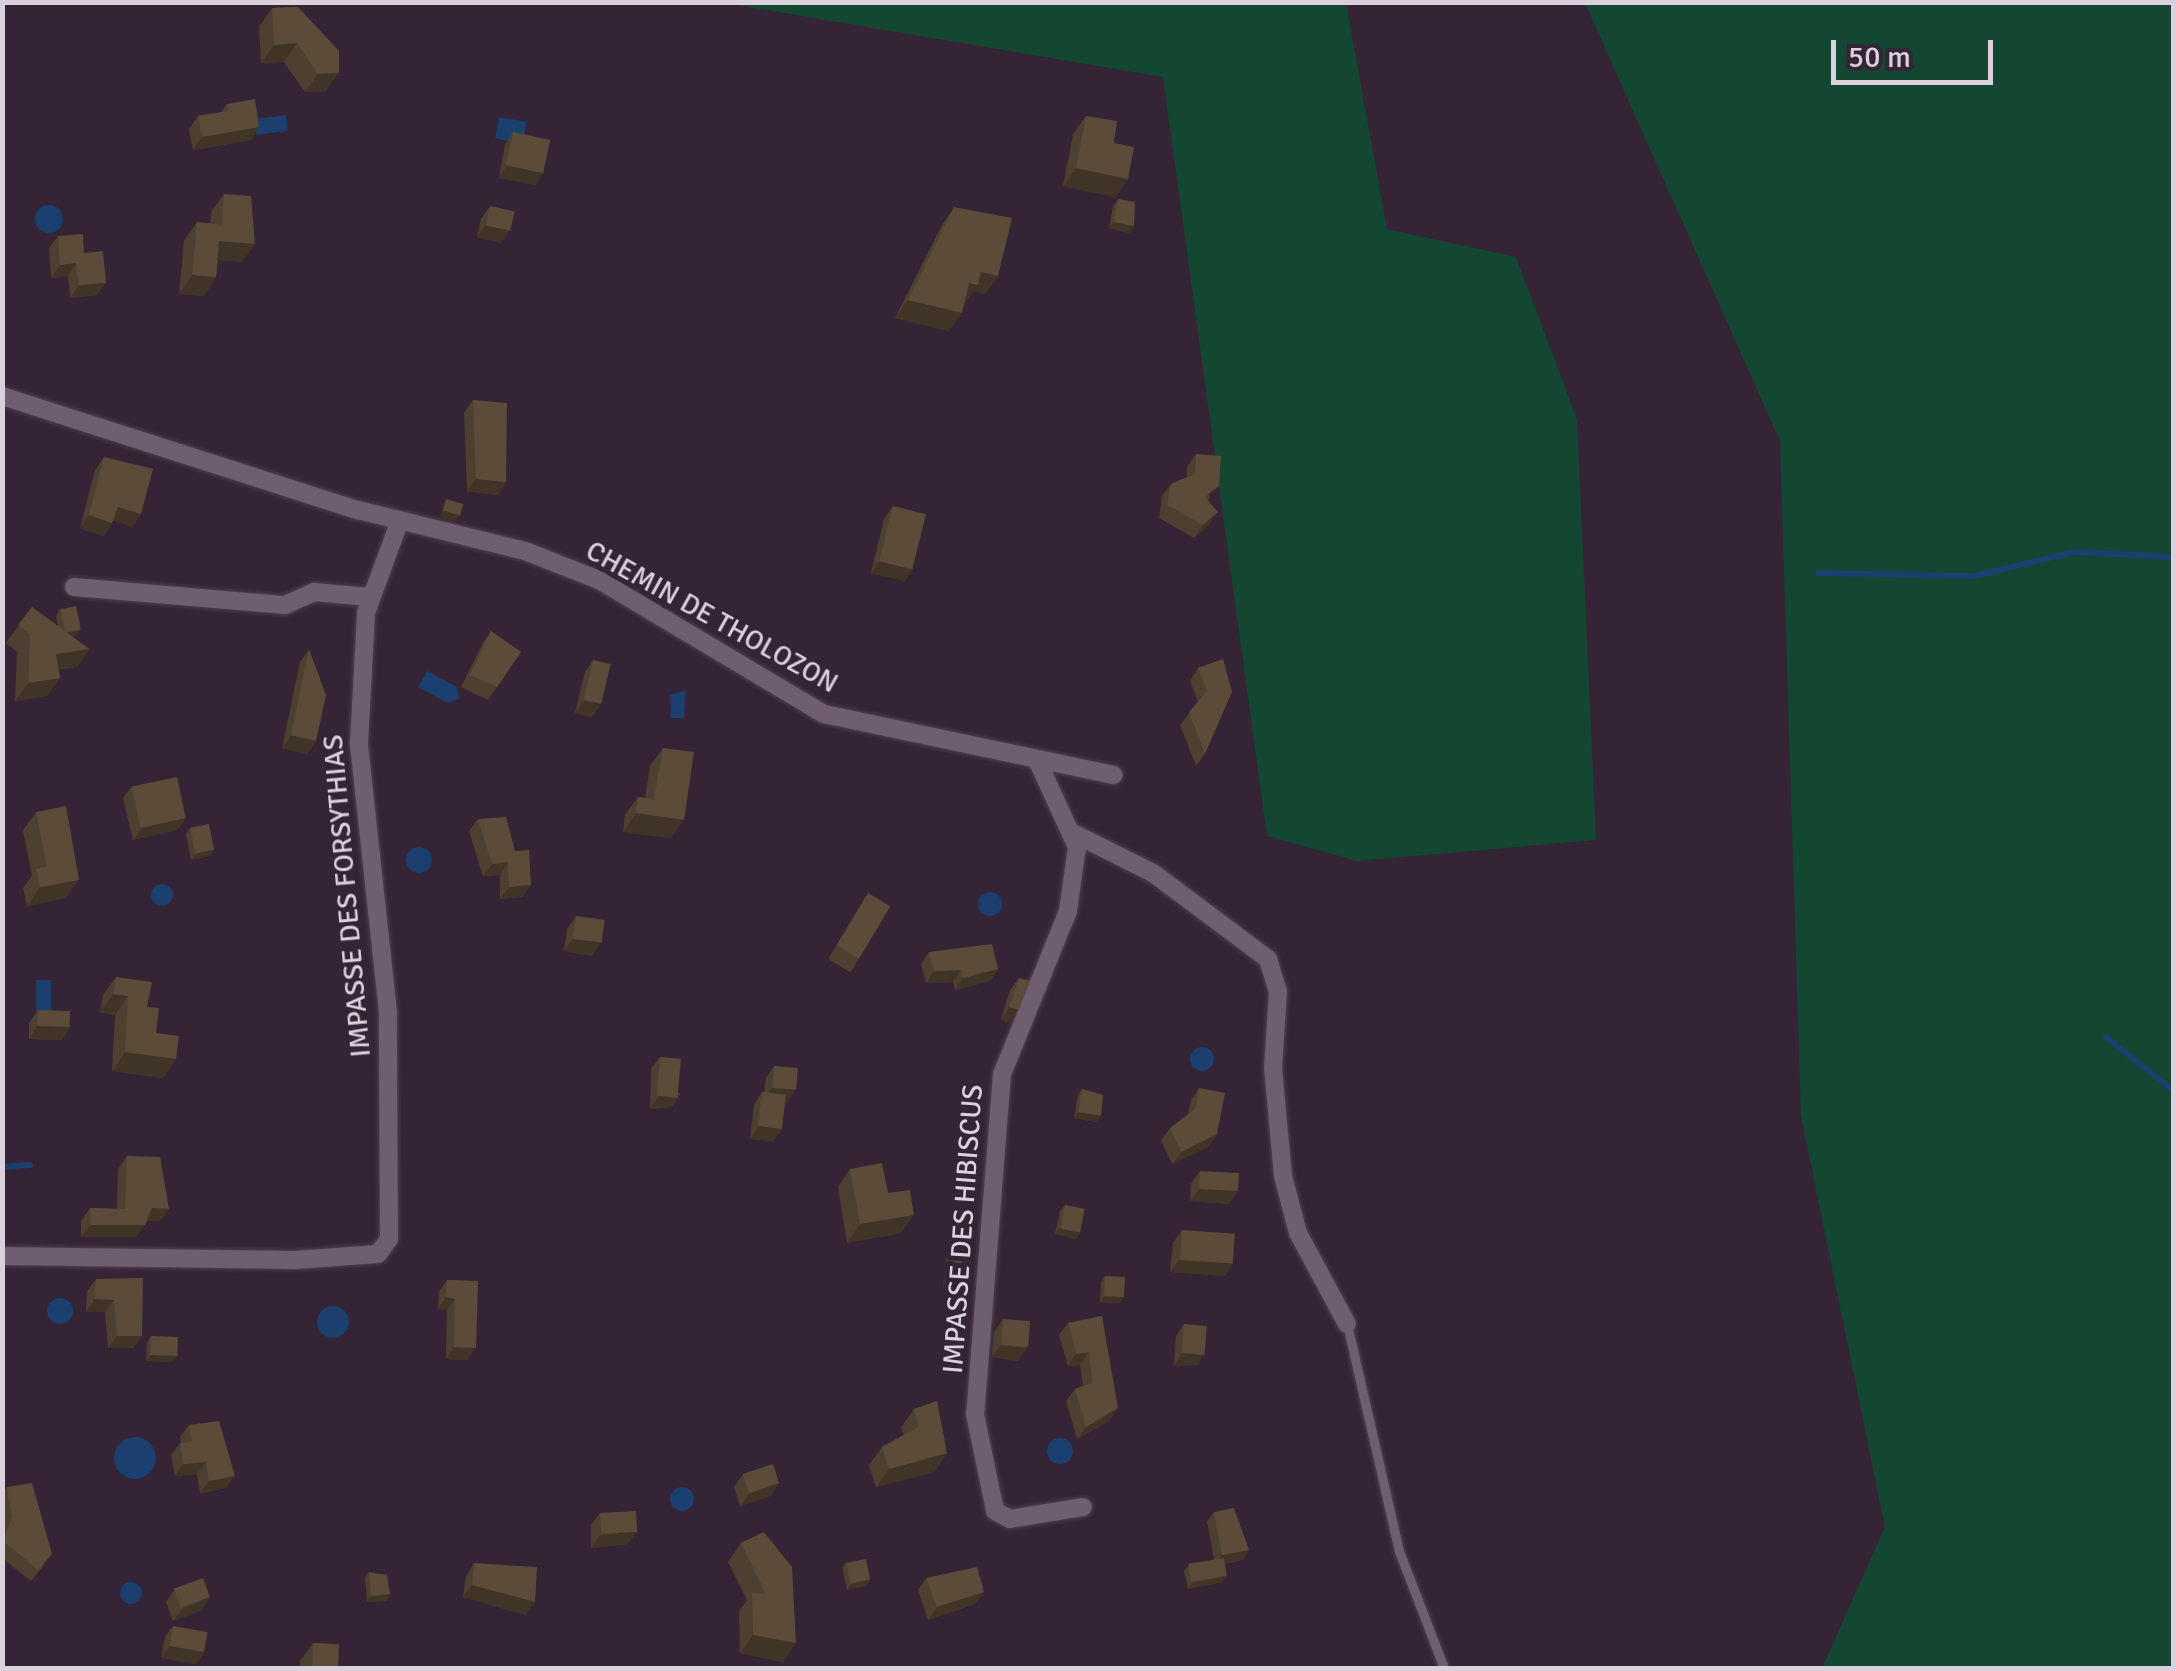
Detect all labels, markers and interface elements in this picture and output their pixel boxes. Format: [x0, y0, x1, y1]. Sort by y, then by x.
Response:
scale bar [1836, 20, 1998, 82]
text: 50 m [1848, 39, 1911, 76]
street label: CHEMIN DE THOLOZON [580, 534, 844, 700]
street label: IMPASSE DES FORSYTHIAS [316, 733, 378, 1059]
street label: IMPASSE DES HIBISCUS [936, 1083, 990, 1375]

